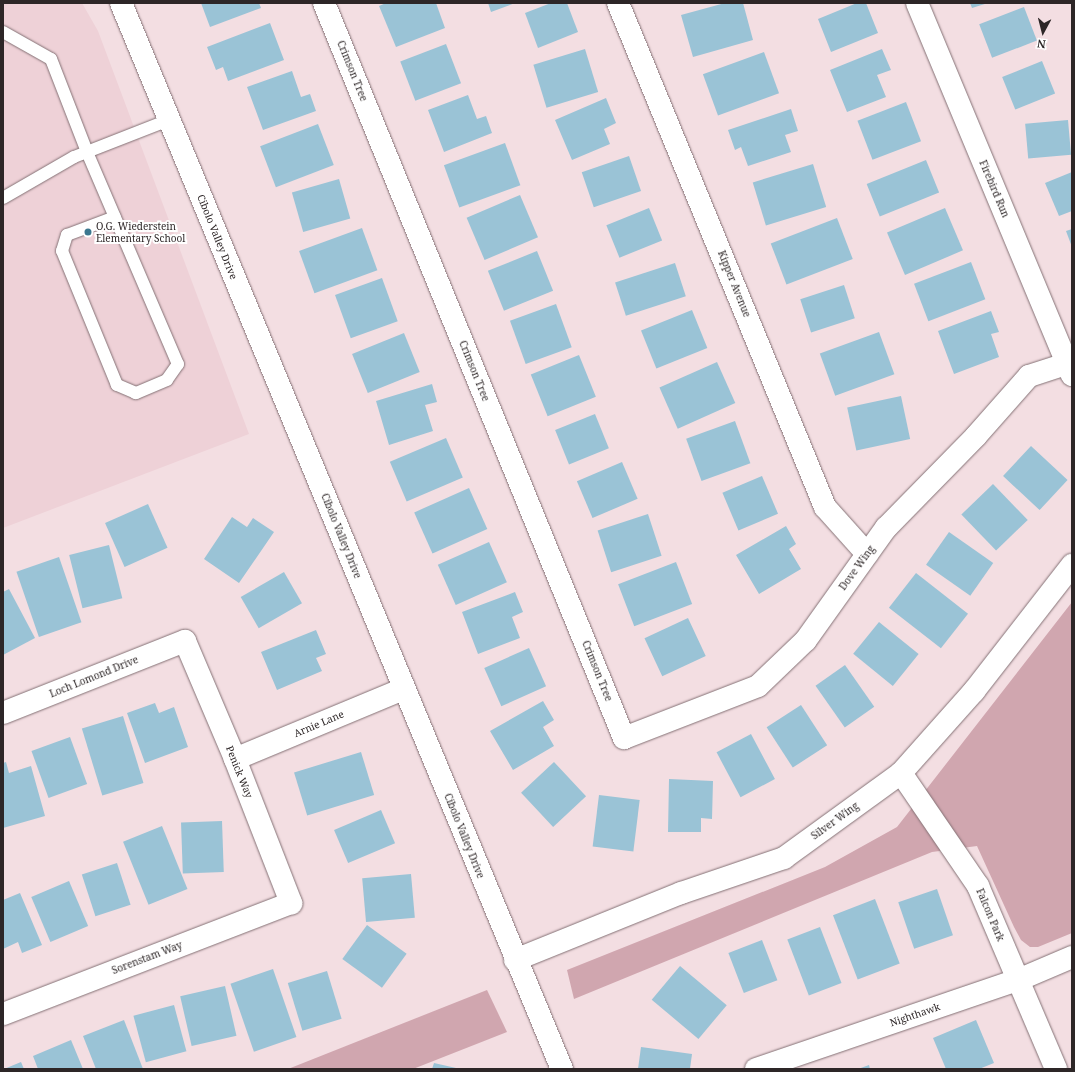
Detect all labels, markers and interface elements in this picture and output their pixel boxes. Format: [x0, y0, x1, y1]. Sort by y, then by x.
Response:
north arrow [1023, 12, 1063, 52]
text: N [1036, 36, 1047, 52]
street label: Crimson Tree [334, 39, 370, 103]
street label: Firebird Run [976, 158, 1012, 220]
street label: Cibolo Valley Drive [194, 193, 240, 281]
place label: O.G. Wiederstein Elementary School [96, 220, 185, 244]
marker: O.G. Wiederstein Elementary School [83, 227, 93, 237]
street label: Kipper Avenue [715, 249, 753, 319]
street label: Crimson Tree [456, 339, 492, 403]
street label: Cibolo Valley Drive [318, 492, 364, 580]
street label: Dove Wing [837, 543, 877, 593]
street label: Crimson Tree [579, 639, 615, 703]
street label: Loch Lomond Drive [48, 654, 140, 700]
street label: Arnie Lane [292, 708, 346, 740]
street label: Penick Way [223, 744, 255, 800]
street label: Cibolo Valley Drive [441, 792, 487, 880]
street label: Silver Wing [809, 800, 861, 842]
street label: Falcon Park [973, 887, 1007, 943]
street label: Sorenstam Way [110, 939, 184, 977]
street label: Nighthawk [888, 1001, 942, 1029]

